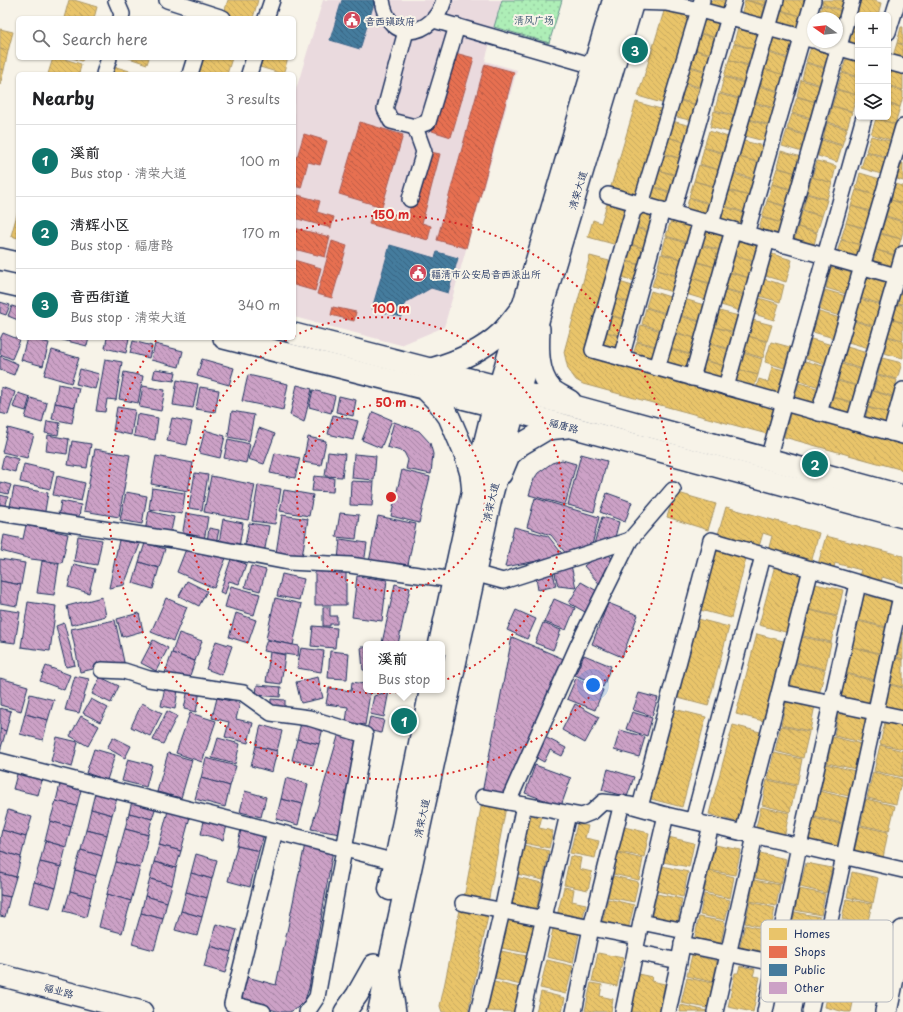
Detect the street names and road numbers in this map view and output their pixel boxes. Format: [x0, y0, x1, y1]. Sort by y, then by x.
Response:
street label: 清荣大道 [564, 169, 590, 211]
street label: 福唐路 [548, 414, 580, 436]
street label: 清荣大道 [478, 481, 502, 523]
street label: 清荣大道 [410, 797, 432, 839]
street label: 福业路 [43, 979, 75, 1001]

